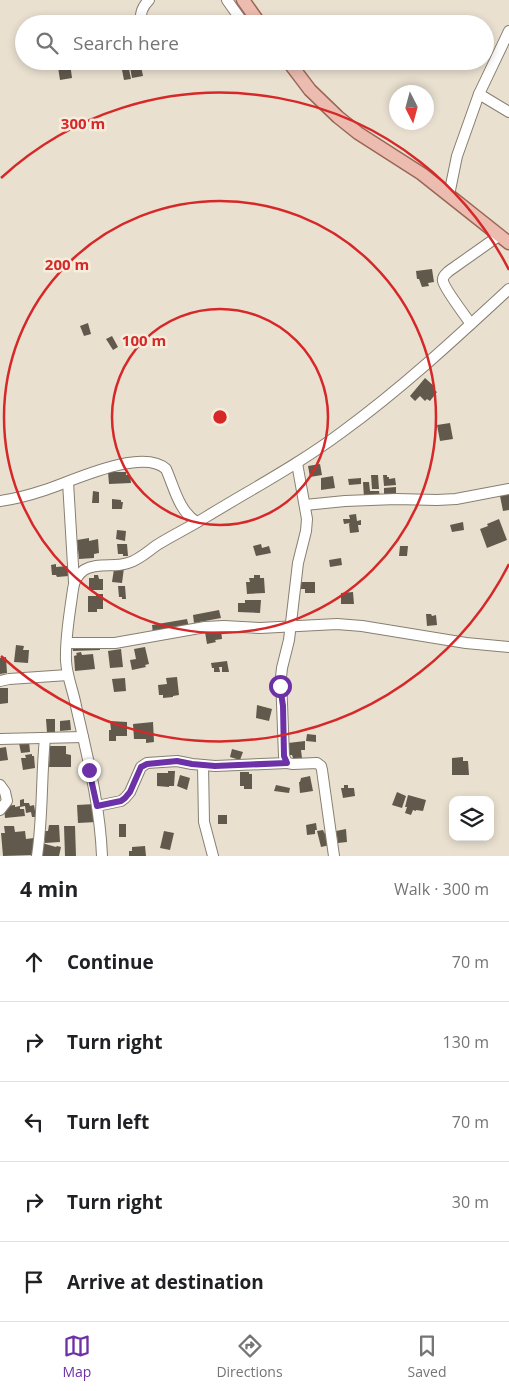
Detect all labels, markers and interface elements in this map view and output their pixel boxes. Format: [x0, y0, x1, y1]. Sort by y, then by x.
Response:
search box [15, 15, 494, 70]
icon: search [33, 29, 61, 57]
text: Search here [73, 30, 179, 56]
north arrow [389, 85, 434, 130]
text: 300 m [61, 113, 105, 133]
text: 200 m [45, 254, 89, 274]
text: 100 m [122, 330, 166, 350]
centre of rings [211, 408, 229, 426]
route start [269, 675, 292, 698]
route end [78, 759, 101, 782]
map controls [449, 796, 494, 841]
button: layers [449, 796, 494, 841]
text: 4 min [20, 875, 78, 903]
text: Walk · 300 m [394, 878, 489, 900]
icon: ahead [20, 948, 48, 976]
text: Continue [67, 949, 154, 975]
text: 70 m [452, 951, 489, 973]
icon: right [20, 1028, 48, 1056]
text: Turn right [67, 1029, 162, 1055]
text: 130 m [443, 1031, 489, 1053]
icon: left [20, 1108, 48, 1136]
text: Turn left [67, 1109, 149, 1135]
text: 70 m [452, 1111, 489, 1133]
icon: right [20, 1188, 48, 1216]
text: Turn right [67, 1189, 162, 1215]
text: 30 m [452, 1191, 489, 1213]
icon: arrive [20, 1268, 48, 1296]
text: Arrive at destination [67, 1269, 264, 1295]
tab: Map [62, 1332, 91, 1381]
tab: Directions [216, 1332, 283, 1381]
tab: Saved [408, 1332, 446, 1381]

